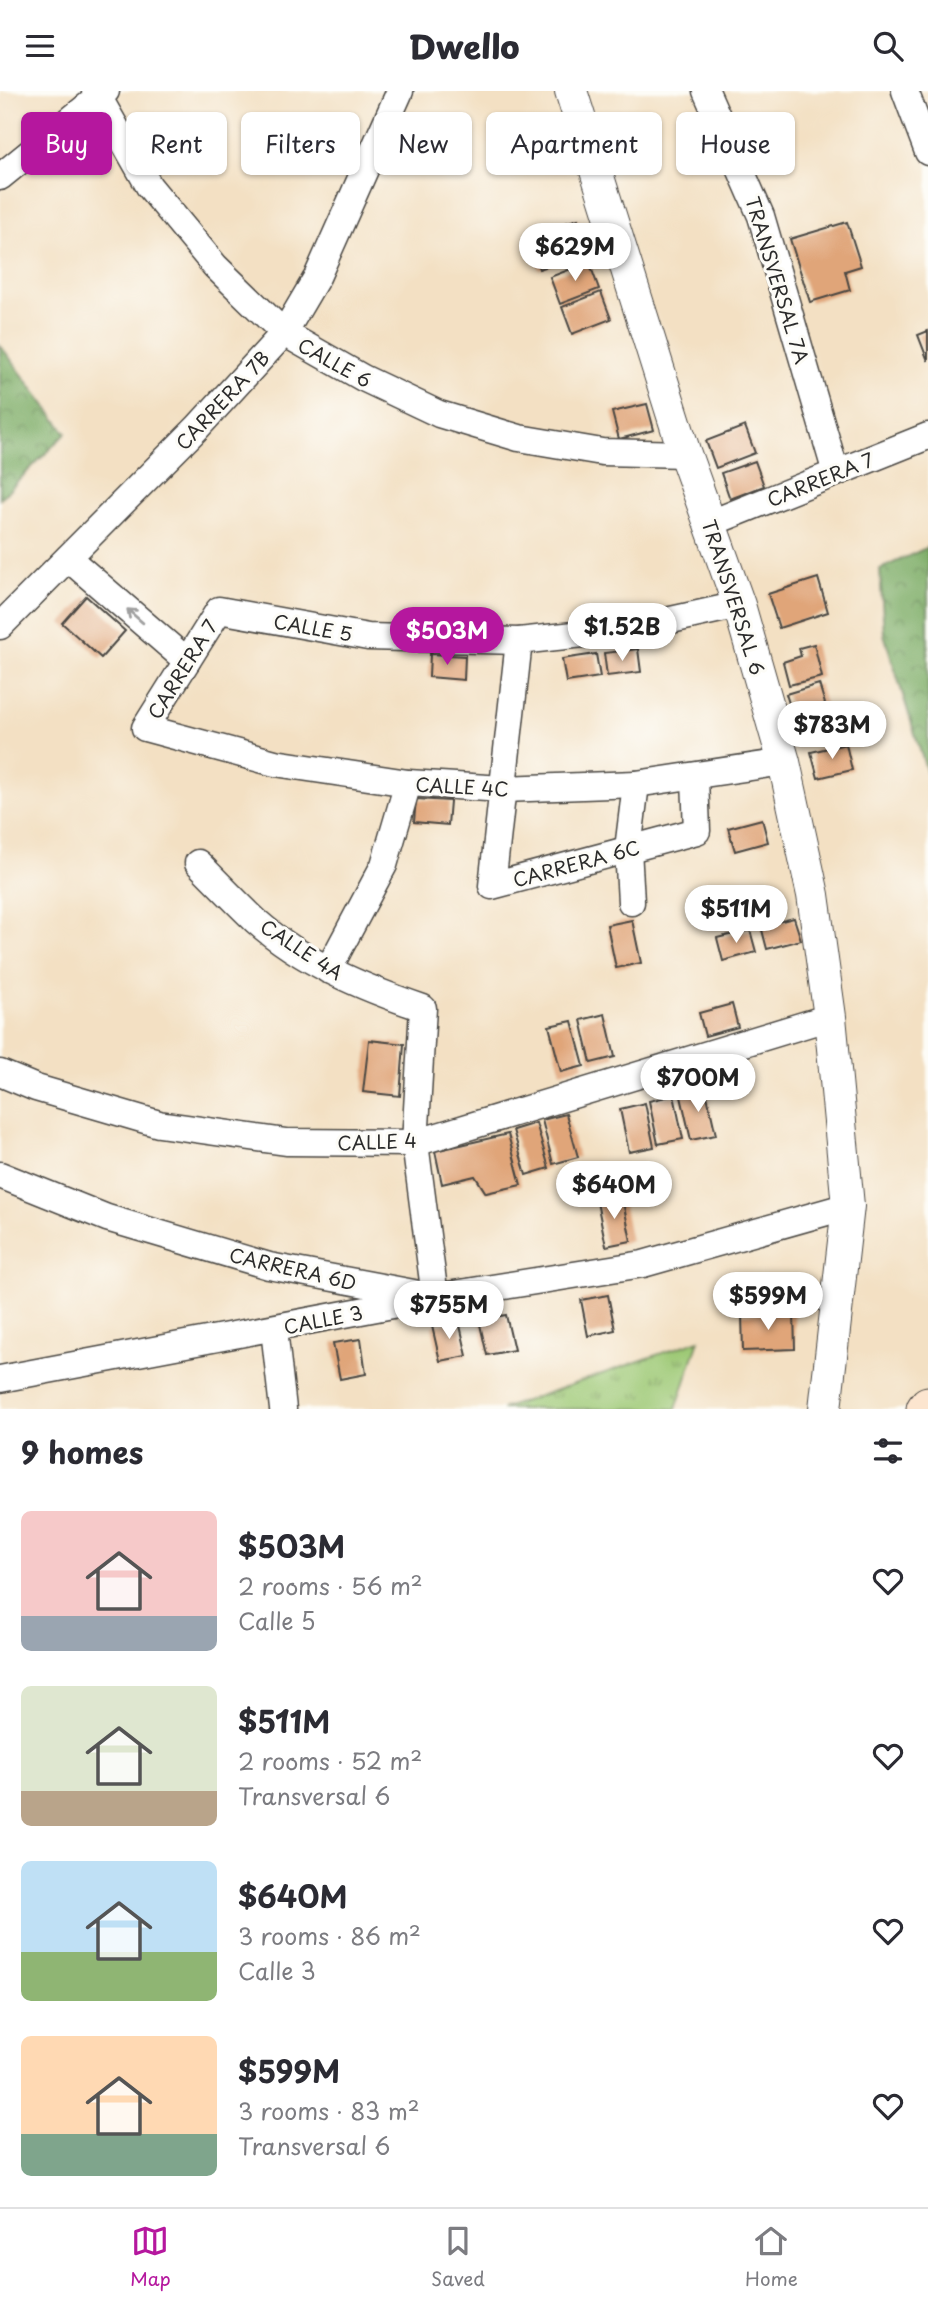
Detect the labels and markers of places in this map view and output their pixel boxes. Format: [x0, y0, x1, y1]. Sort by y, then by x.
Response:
pin: $629M [526, 223, 624, 283]
pin: $1.52B [565, 603, 679, 663]
pin: $503M [398, 607, 496, 667]
pin: $783M [783, 701, 881, 761]
pin: $511M [687, 885, 785, 945]
pin: $700M [649, 1055, 747, 1114]
pin: $640M [565, 1161, 663, 1221]
pin: $599M [719, 1273, 817, 1332]
pin: $755M [400, 1281, 498, 1341]

